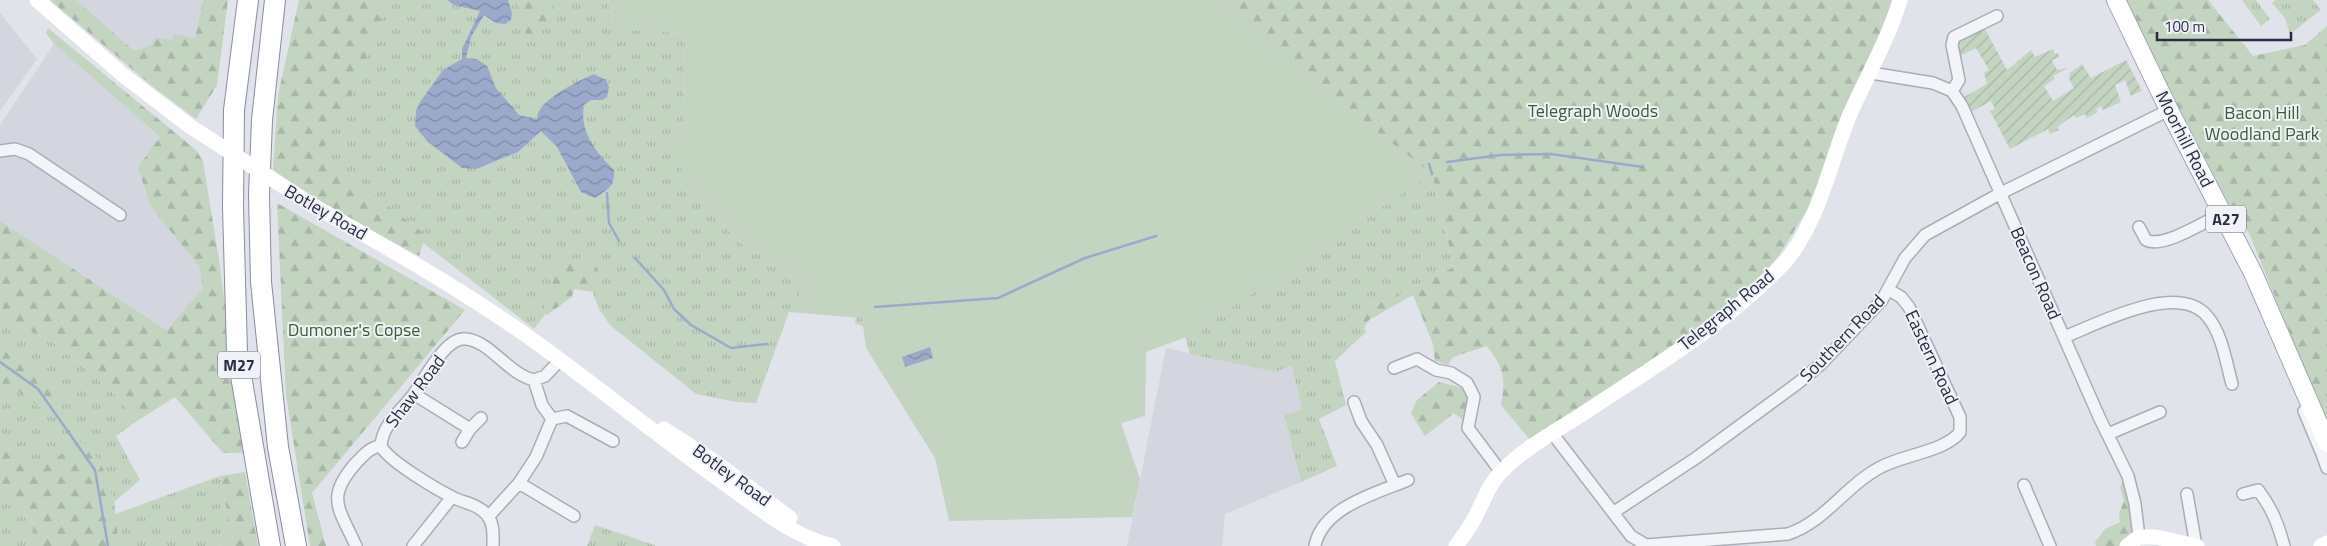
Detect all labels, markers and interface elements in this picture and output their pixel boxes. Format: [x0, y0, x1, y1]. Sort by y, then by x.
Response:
scale bar [2157, 10, 2291, 42]
text: 100 m [2164, 15, 2205, 38]
street label: Moorhill Road [2149, 86, 2221, 192]
park label: Telegraph Woods [1528, 97, 1658, 124]
park label: Bacon Hill Woodland Park [2205, 99, 2320, 147]
street label: Botley Road [280, 177, 372, 247]
road number: A27 [2206, 205, 2246, 232]
street label: Beacon Road [2004, 222, 2068, 324]
street label: Telegraph Road [1672, 263, 1780, 357]
street label: Southern Road [1793, 288, 1891, 388]
street label: Eastern Road [1898, 305, 1966, 409]
park label: Dumoner's Copse [288, 316, 420, 343]
street label: Shaw Road [379, 349, 451, 433]
road number: M27 [218, 352, 260, 378]
street label: Botley Road [687, 437, 777, 513]

